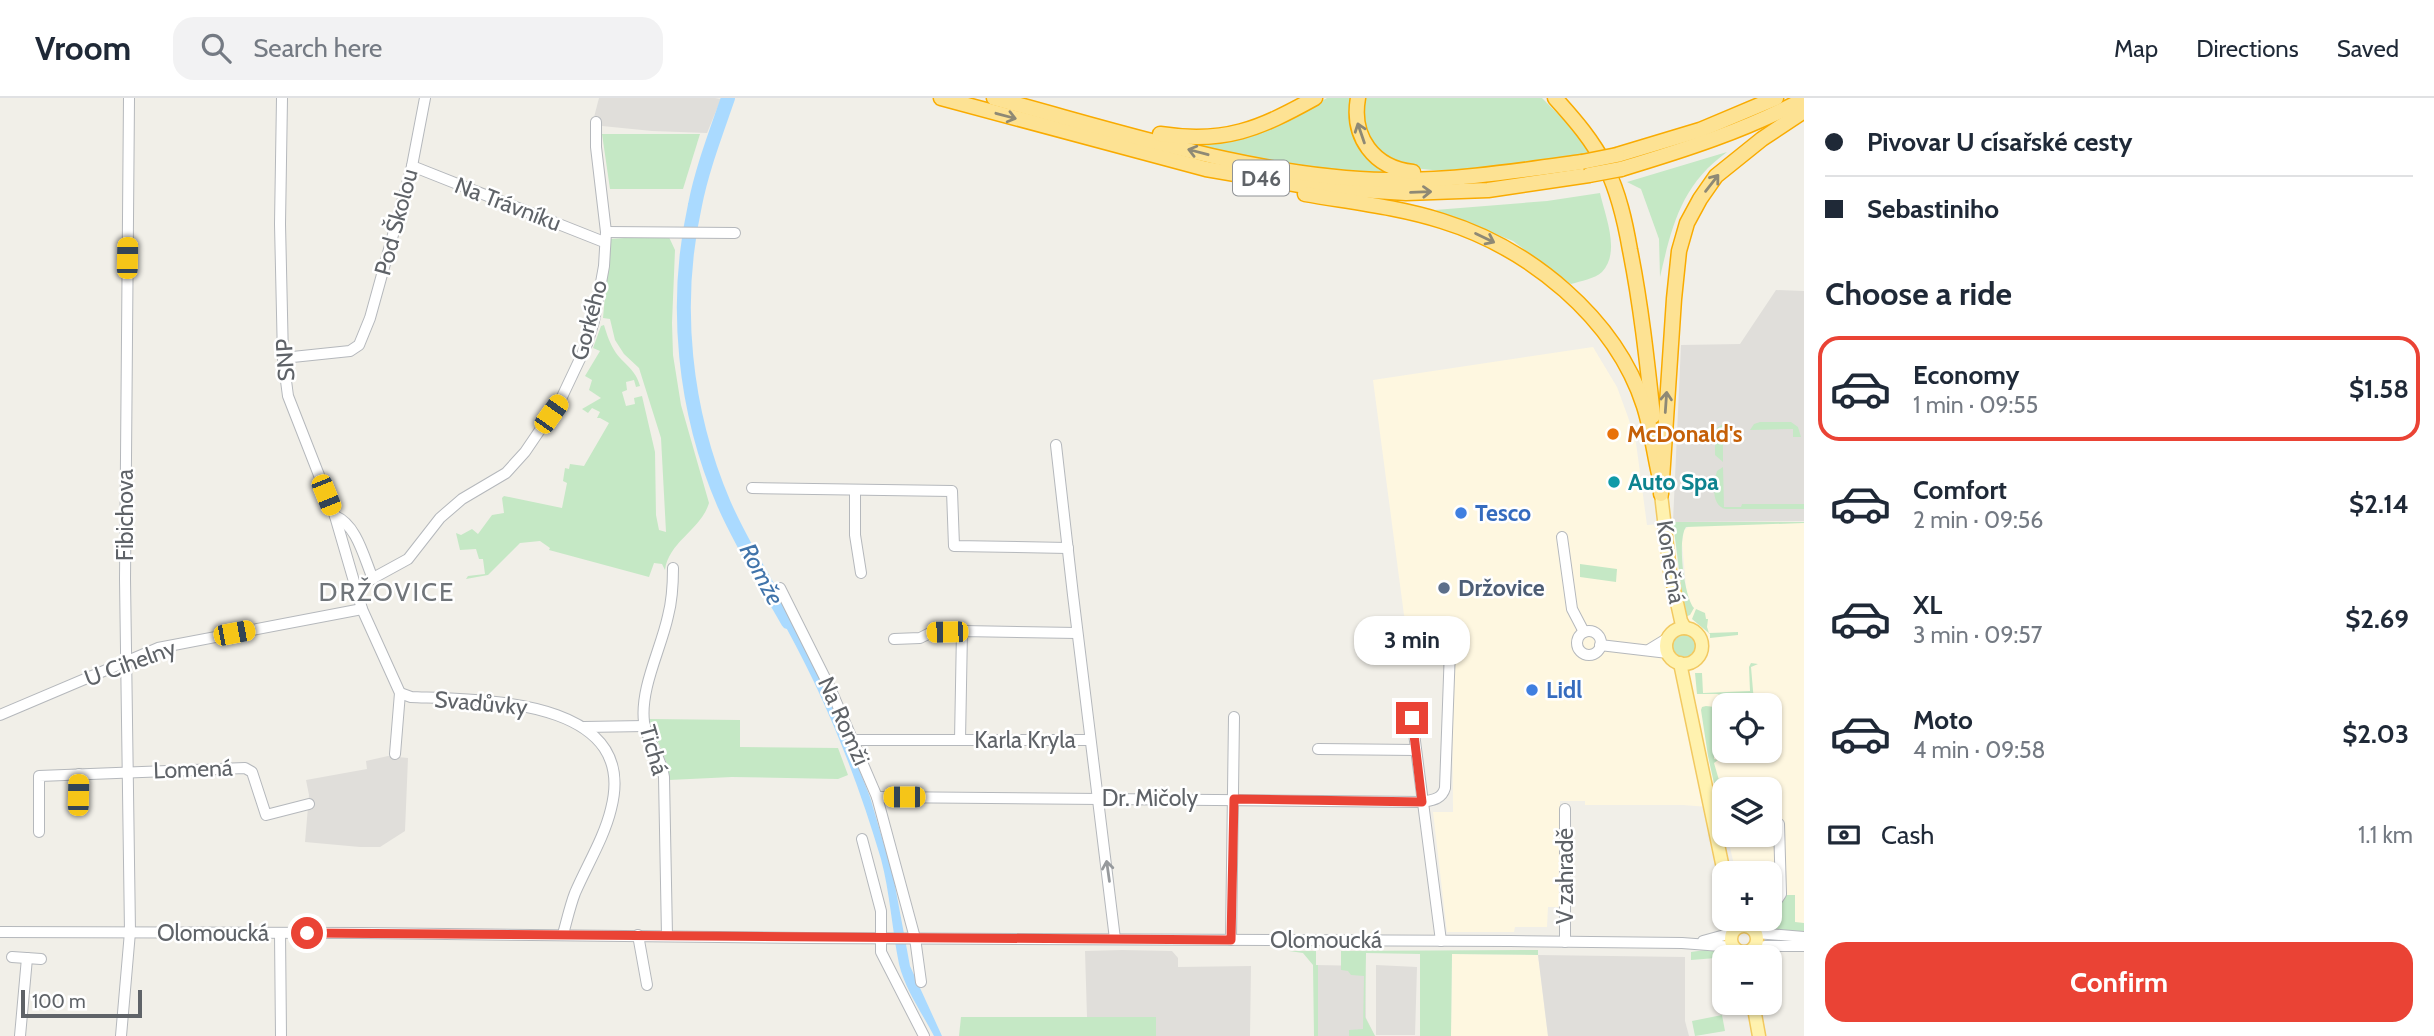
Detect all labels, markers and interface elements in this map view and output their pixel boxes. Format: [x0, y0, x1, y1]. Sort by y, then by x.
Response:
search box [173, 17, 663, 80]
text: Vroom [35, 28, 131, 68]
icon: search [197, 29, 235, 67]
text: Search here [253, 32, 382, 64]
text: Map [2114, 34, 2158, 63]
text: Directions [2196, 34, 2299, 63]
text: Saved [2337, 34, 2399, 63]
one-way arrow [995, 110, 1017, 123]
one-way arrow [1354, 122, 1366, 144]
text: Pivovar U císařské cesty [1867, 126, 2132, 158]
one-way arrow [1187, 145, 1210, 158]
road number: D46 [1233, 160, 1289, 196]
street label: Pod Školou [367, 165, 424, 278]
street label: Na Trávníku [451, 171, 565, 237]
one-way arrow [1704, 175, 1719, 193]
one-way arrow [1410, 186, 1433, 199]
text: Sebastiniho [1867, 193, 1999, 225]
one-way arrow [1474, 232, 1495, 246]
car [117, 237, 138, 279]
text: Choose a ride [1825, 274, 2012, 313]
street label: Gorkého [565, 277, 613, 363]
street label: SNP [270, 338, 300, 382]
icon: car [1829, 357, 1892, 420]
text: Economy [1913, 359, 2019, 391]
text: $1.58 [2349, 373, 2409, 405]
car [531, 391, 572, 437]
one-way arrow [1660, 391, 1673, 413]
text: 1 min · 09:55 [1913, 391, 2038, 419]
place label: McDonald's [1627, 420, 1743, 448]
marker: McDonald's [1605, 426, 1621, 442]
place label: Auto Spa [1628, 468, 1719, 496]
street label: Fibichova [111, 469, 139, 561]
car [309, 472, 344, 518]
icon: car [1829, 472, 1892, 535]
marker: Auto Spa [1606, 474, 1622, 490]
text: Comfort [1913, 474, 2007, 506]
text: $2.14 [2349, 488, 2409, 520]
place label: Tesco [1475, 499, 1531, 527]
marker: Tesco [1453, 505, 1469, 521]
text: 2 min · 09:56 [1913, 506, 2043, 534]
street label: Konečná [1651, 518, 1691, 606]
water label: Romže [734, 538, 790, 610]
place label: Držovice [1458, 574, 1545, 602]
district label: DRŽOVICE [318, 576, 456, 608]
marker: Držovice [1436, 580, 1452, 596]
icon: car [1829, 587, 1892, 650]
text: XL [1913, 589, 1942, 621]
text: $2.69 [2345, 603, 2409, 635]
callout: 3 min [1354, 616, 1470, 666]
car [212, 619, 257, 647]
car [926, 621, 969, 643]
text: 3 min · 09:57 [1913, 621, 2042, 649]
text: 3 min [1384, 626, 1440, 654]
street label: U Cihelny [80, 633, 180, 692]
street label: Na Romži [812, 672, 876, 770]
place label: Lidl [1546, 676, 1582, 704]
marker: Lidl [1524, 682, 1540, 698]
street label: Svadůvky [433, 685, 529, 721]
map controls [1712, 693, 1782, 1015]
button: locate [1712, 693, 1782, 763]
route end [1396, 702, 1428, 734]
icon: car [1829, 702, 1892, 765]
text: Moto [1913, 704, 1973, 736]
text: $2.03 [2342, 718, 2409, 750]
street label: Tichá [634, 722, 674, 778]
street label: Karla Kryla [974, 726, 1076, 754]
text: 4 min · 09:58 [1913, 736, 2045, 764]
street label: Lomená [153, 754, 233, 784]
car [68, 774, 89, 816]
button: layers [1712, 777, 1782, 847]
street label: Dr. Mičoly [1102, 784, 1199, 812]
car [884, 787, 926, 808]
icon: cash [1825, 816, 1863, 854]
text: Cash [1881, 819, 1934, 851]
text: 1.1 km [2358, 821, 2413, 849]
street label: V zahradě [1551, 828, 1579, 924]
one-way arrow [1101, 860, 1114, 883]
button: + [1712, 861, 1782, 931]
route start [291, 917, 323, 949]
street label: Olomoucká [157, 919, 269, 947]
street label: Olomoucká [1270, 926, 1382, 954]
button: Confirm [1825, 942, 2413, 1022]
button: − [1712, 945, 1782, 1015]
scale bar [21, 987, 142, 1019]
text: 100 m [32, 990, 86, 1013]

